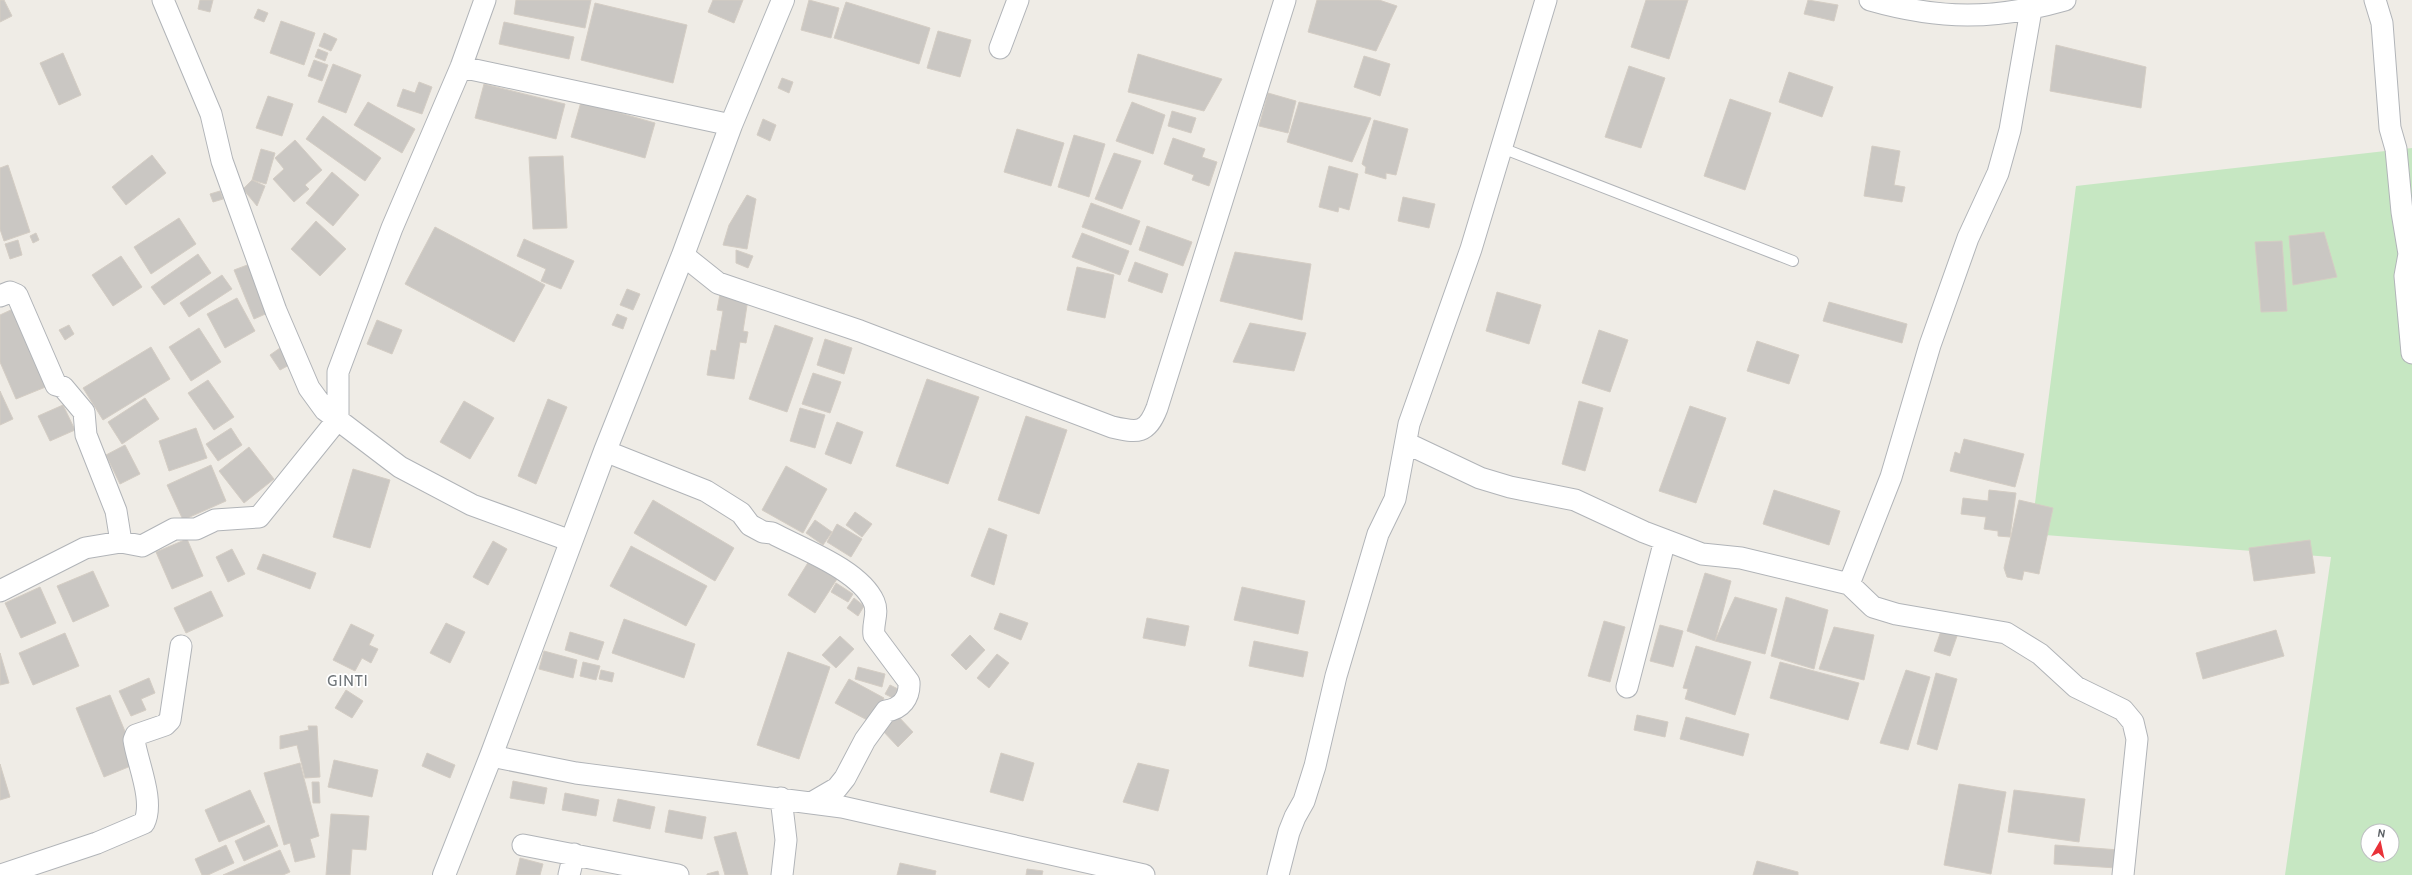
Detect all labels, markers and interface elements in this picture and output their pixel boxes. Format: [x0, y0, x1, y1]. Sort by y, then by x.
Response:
district label: GINTI [327, 672, 369, 690]
north arrow [2360, 823, 2400, 863]
text: N [2377, 826, 2387, 841]

